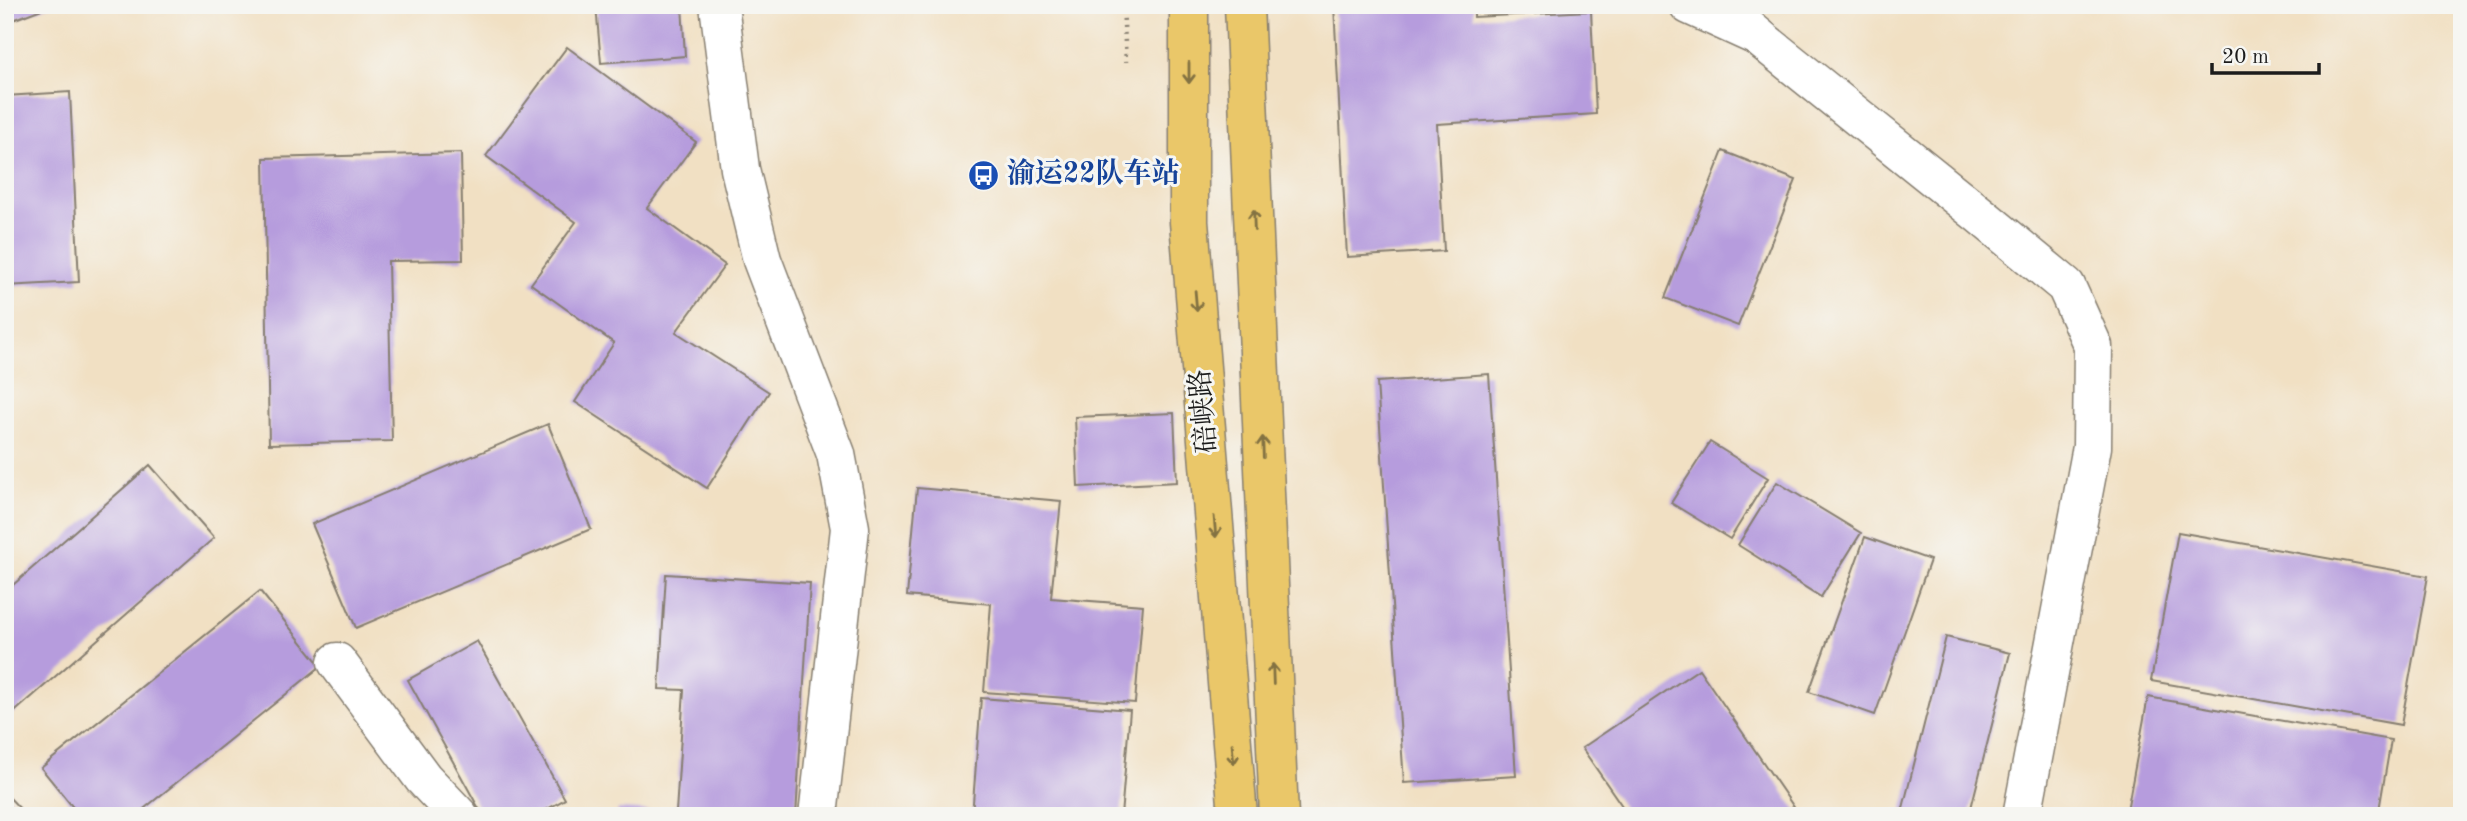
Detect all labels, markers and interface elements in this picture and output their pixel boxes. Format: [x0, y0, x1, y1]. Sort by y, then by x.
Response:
scale bar [2212, 32, 2318, 76]
text: 20 m [2222, 47, 2269, 68]
one-way arrow [1182, 62, 1196, 85]
bus stop icon: 渝运22队车站 [967, 158, 1001, 192]
place label: 渝运22队车站 [1007, 158, 1179, 189]
one-way arrow [1247, 208, 1260, 231]
one-way arrow [1190, 289, 1203, 312]
street label: 碚峡路 [1184, 368, 1223, 454]
one-way arrow [1257, 436, 1270, 459]
one-way arrow [1209, 516, 1222, 538]
one-way arrow [1267, 663, 1280, 686]
one-way arrow [1227, 742, 1240, 765]

